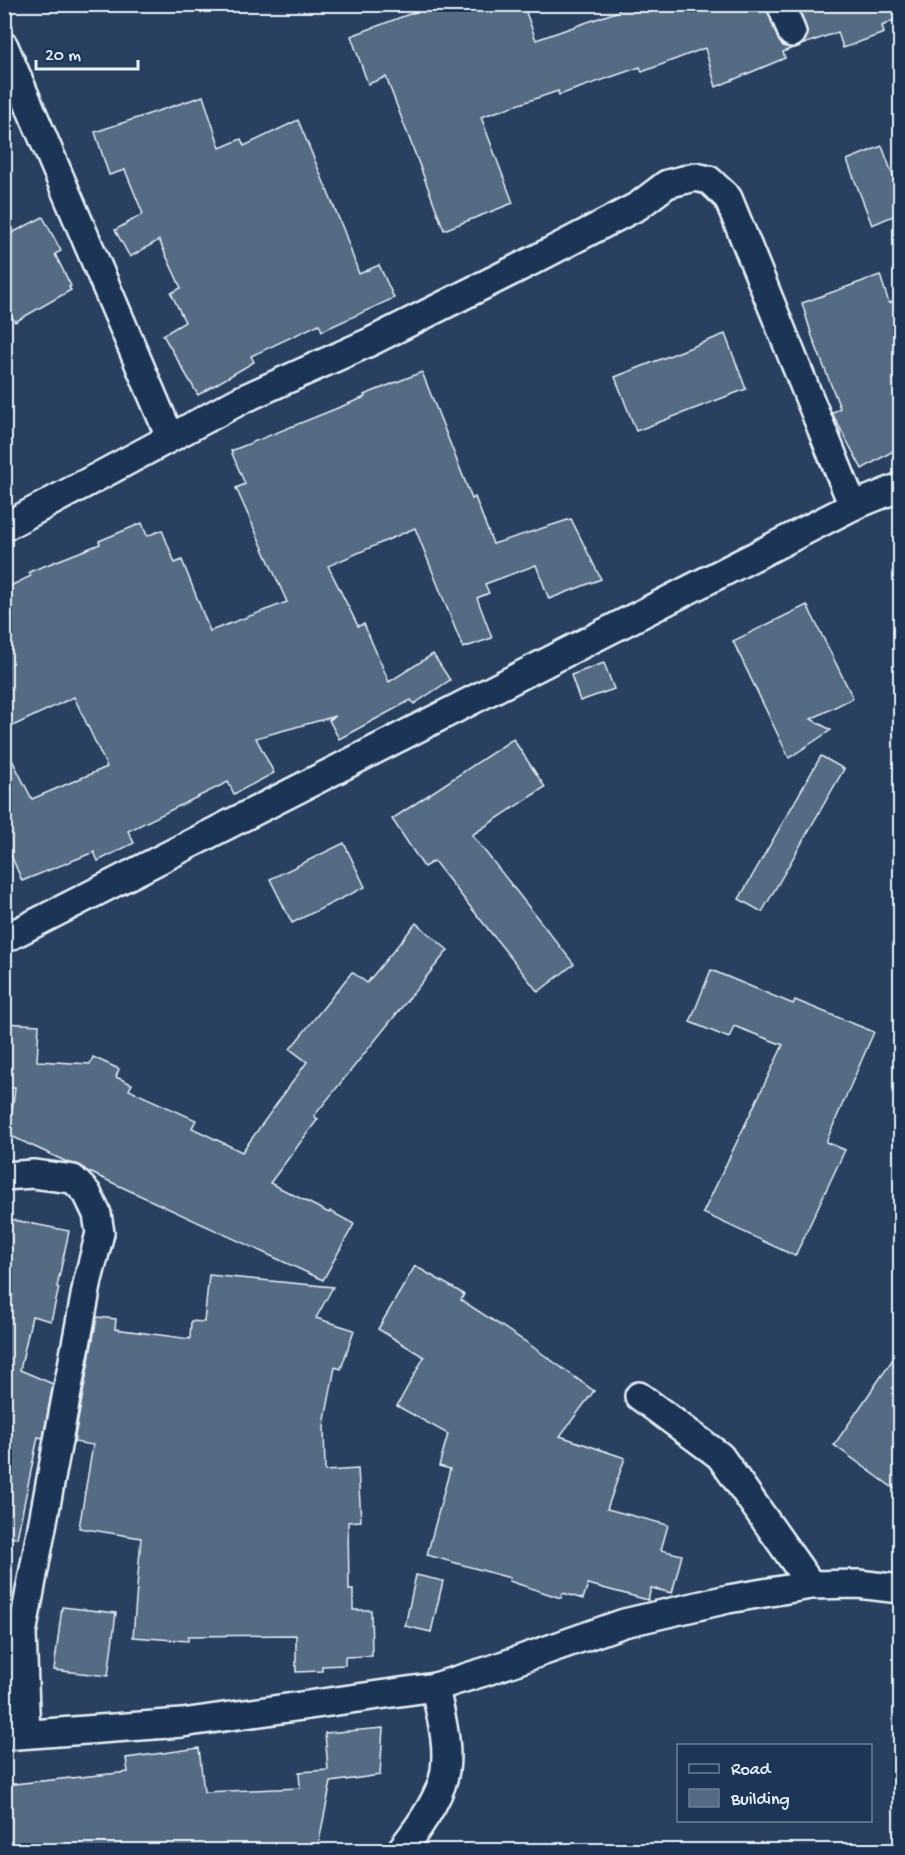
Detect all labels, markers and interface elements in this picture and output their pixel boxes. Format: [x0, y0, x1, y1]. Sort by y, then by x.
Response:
scale bar [36, 33, 138, 71]
text: 20 m [45, 46, 81, 67]
legend [677, 1744, 872, 1822]
text: Road [731, 1760, 772, 1781]
text: Building [730, 1790, 790, 1811]

